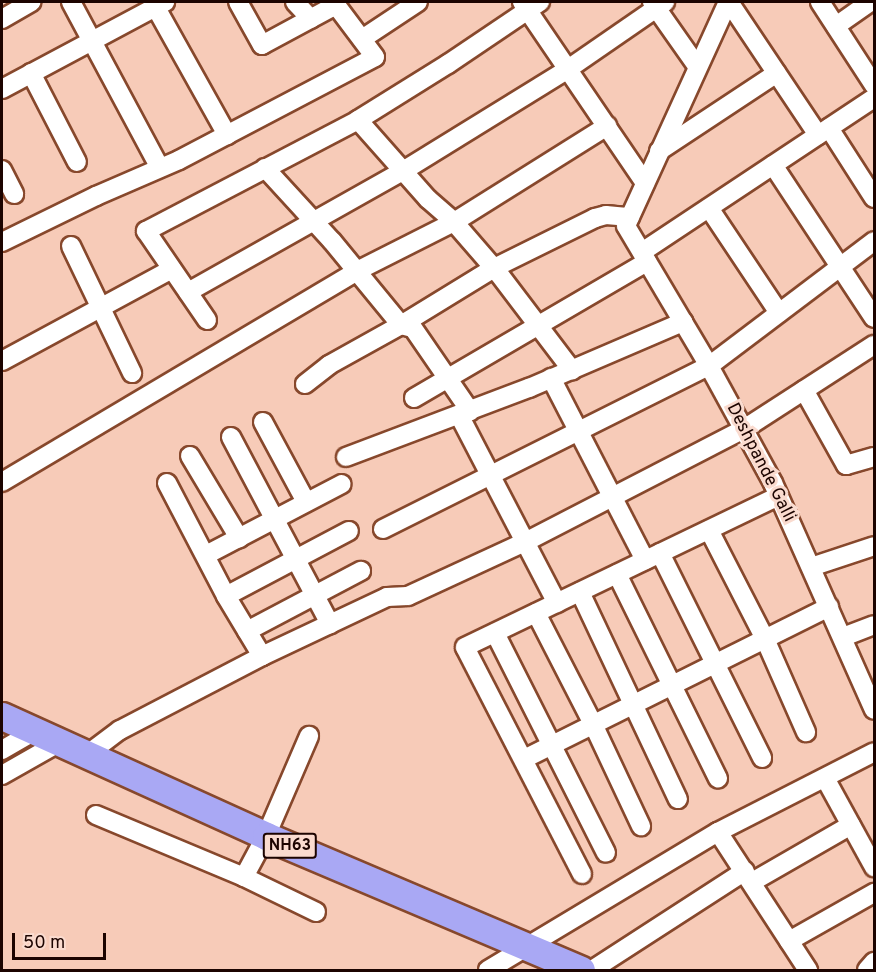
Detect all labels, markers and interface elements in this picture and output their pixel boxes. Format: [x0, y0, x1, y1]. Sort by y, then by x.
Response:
street label: Deshpande Galli [721, 400, 799, 526]
road number: NH63 [262, 833, 318, 859]
scale bar [15, 921, 110, 959]
text: 50 m [23, 932, 65, 955]

